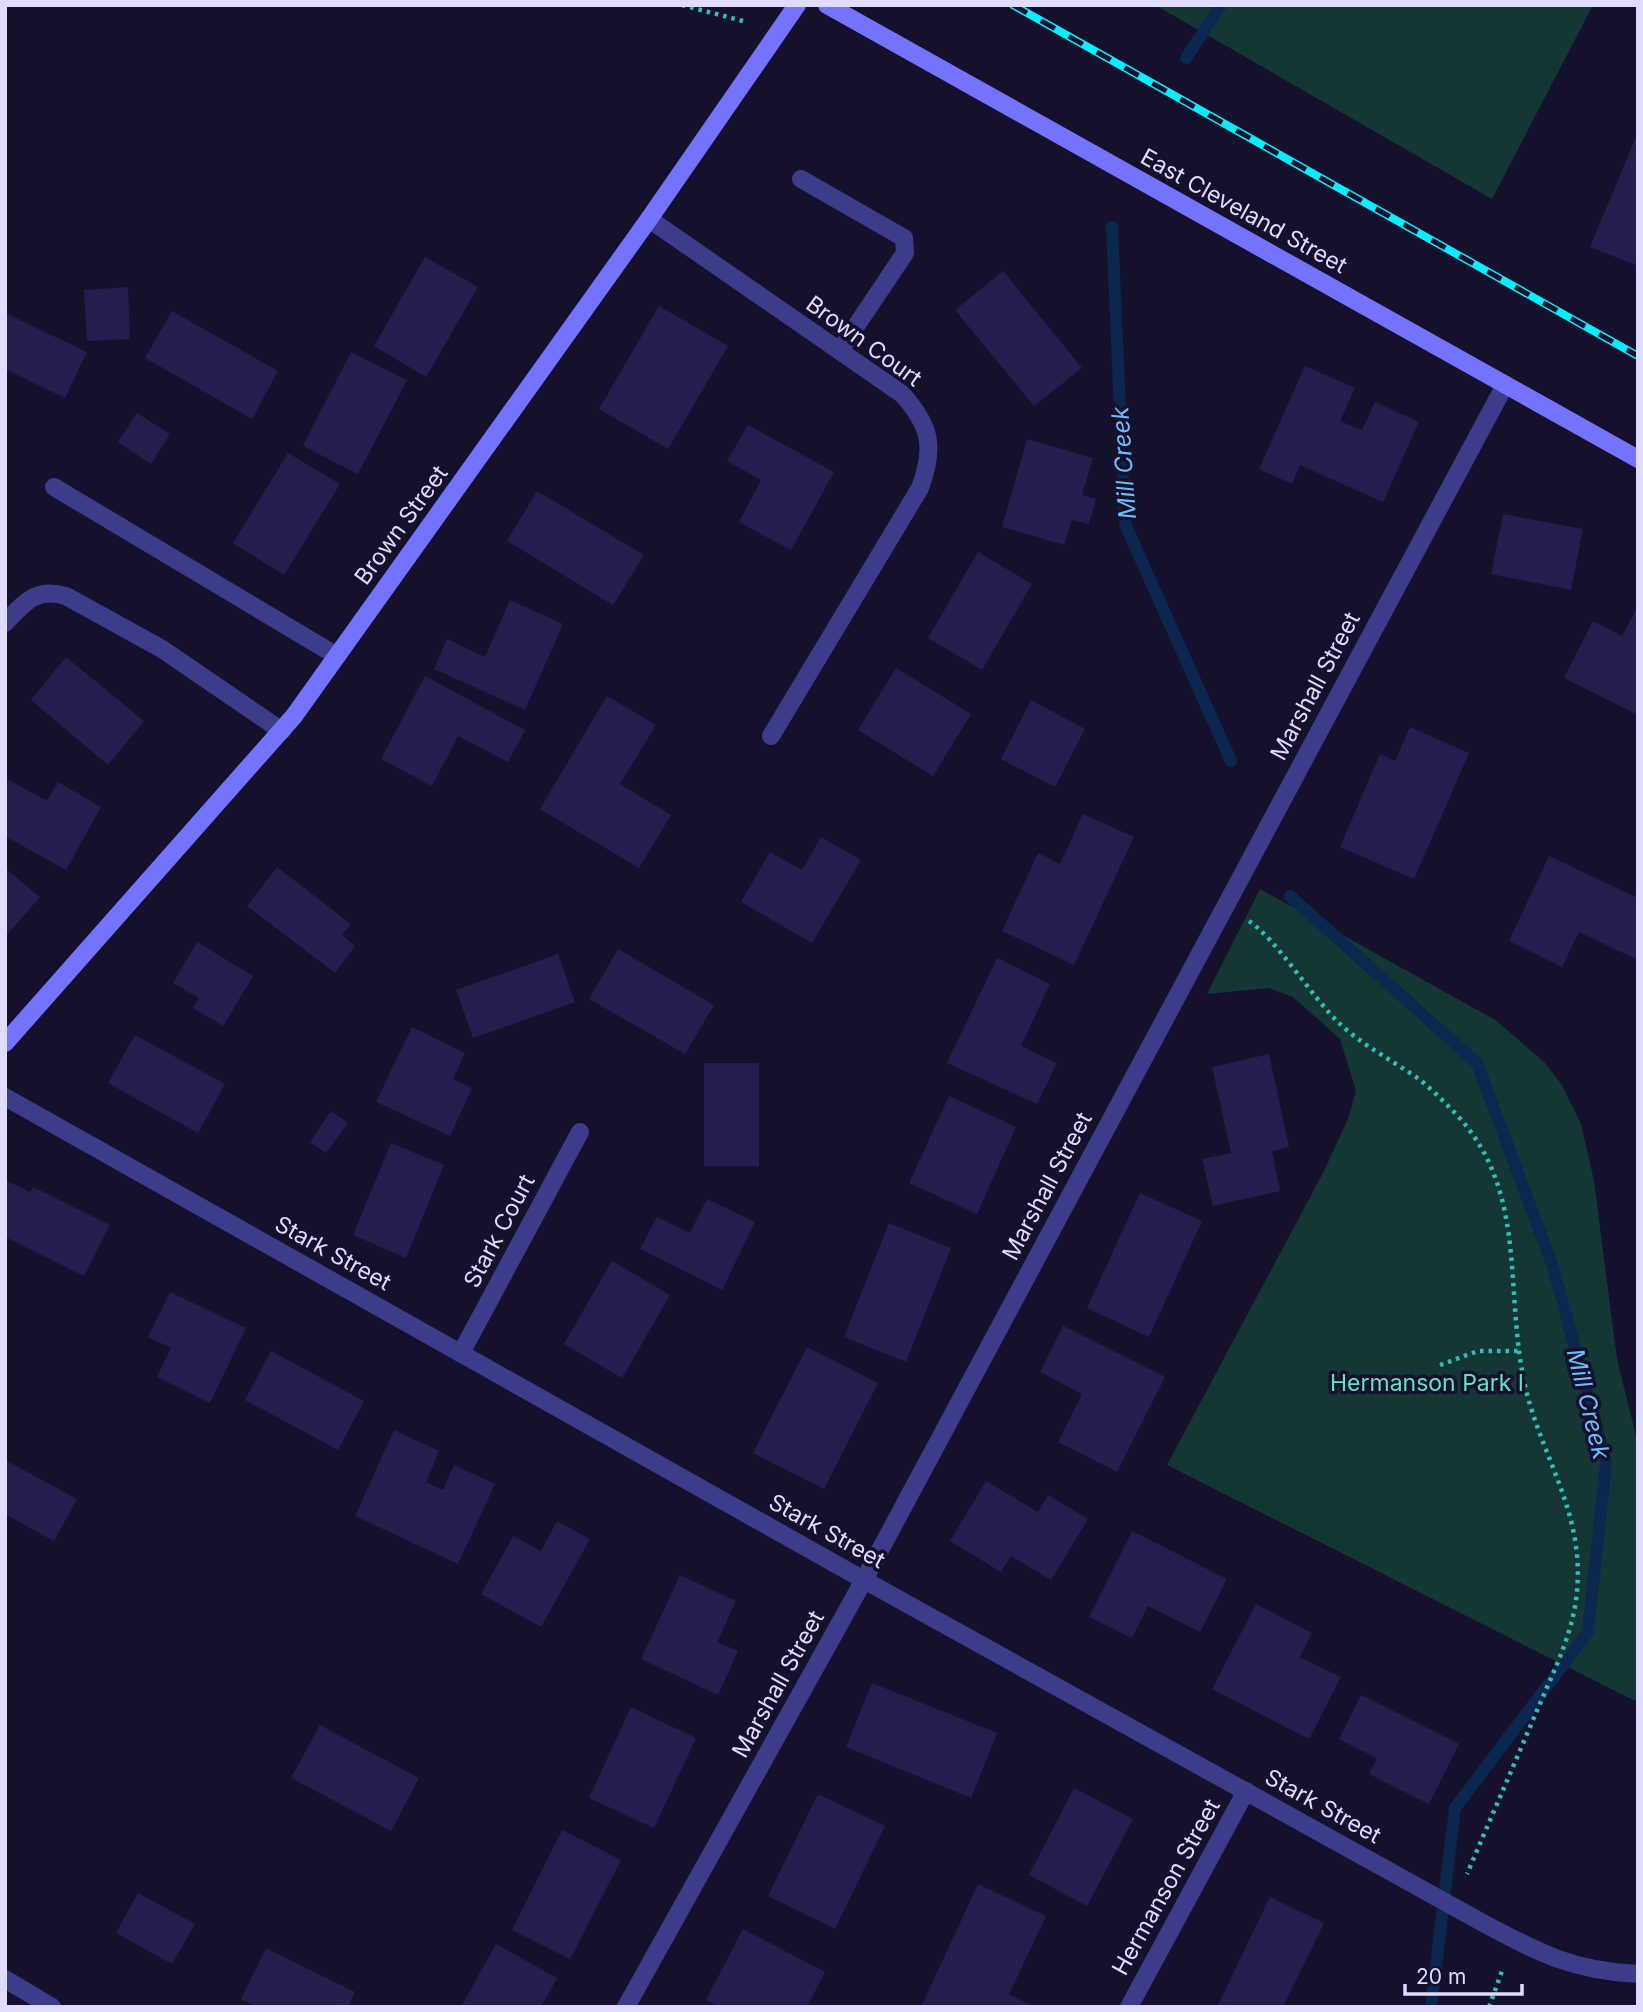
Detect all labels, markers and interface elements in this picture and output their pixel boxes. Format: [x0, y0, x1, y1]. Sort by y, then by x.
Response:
street label: East Cleveland Street [1136, 143, 1352, 280]
street label: Brown Court [801, 290, 928, 393]
water label: Mill Creek [1105, 405, 1142, 520]
street label: Brown Street [348, 460, 454, 590]
street label: Marshall Street [1264, 607, 1366, 765]
street label: Marshall Street [996, 1107, 1098, 1265]
street label: Stark Court [457, 1169, 541, 1292]
street label: Stark Street [270, 1210, 396, 1297]
water label: Mill Creek [1561, 1346, 1616, 1463]
park label: Hermanson Park I [1330, 1369, 1524, 1397]
street label: Stark Street [764, 1488, 890, 1575]
street label: Marshall Street [726, 1605, 830, 1762]
street label: Stark Street [1260, 1763, 1386, 1850]
street label: Hermanson Street [1106, 1794, 1226, 1980]
scale bar [1405, 1952, 1522, 1996]
text: 20 m [1416, 1964, 1466, 1989]

